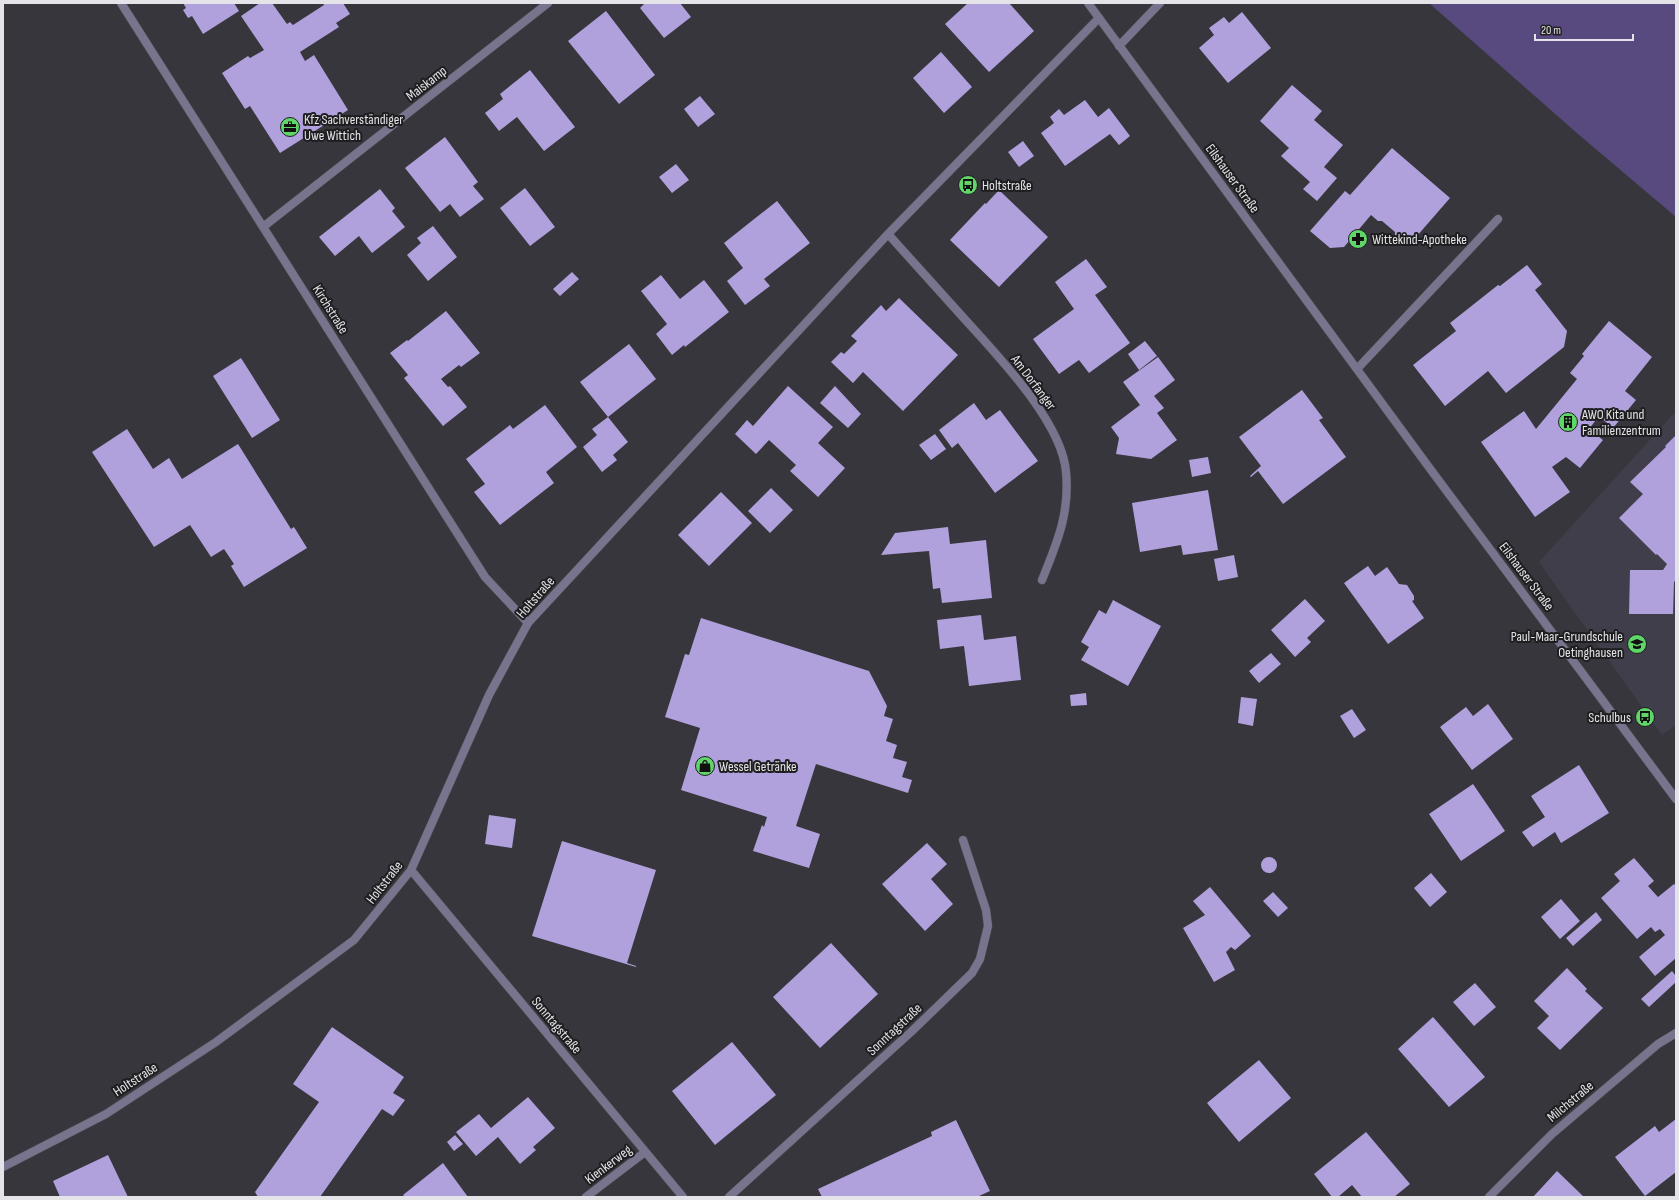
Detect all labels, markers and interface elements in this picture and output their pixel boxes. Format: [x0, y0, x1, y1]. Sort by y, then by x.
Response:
scale bar [1535, 16, 1633, 42]
text: 20 m [1541, 23, 1561, 38]
street label: Maiskamp [403, 62, 450, 105]
place label: Kfz Sachverständiger Uwe Wittich [304, 111, 403, 144]
office icon: Kfz Sachverständiger Uwe Wittich [279, 116, 301, 138]
street label: Eilshauser Straße [1202, 140, 1263, 216]
bus stop icon: Holtstraße [957, 174, 979, 196]
place label: Holtstraße [982, 177, 1032, 194]
pharmacy icon: Wittekind-Apotheke [1347, 228, 1369, 250]
place label: Wittekind-Apotheke [1372, 231, 1467, 248]
street label: Kirchstraße [309, 282, 352, 337]
street label: Am Dorfanger [1007, 350, 1060, 413]
place label: AWO Kita und Familienzentrum [1581, 406, 1661, 439]
building icon: AWO Kita und Familienzentrum [1557, 411, 1579, 433]
street label: Eilshauser Straße [1495, 539, 1558, 614]
street label: Holtstraße [513, 573, 558, 622]
place label: Paul-Maar-Grundschule Oetinghausen [1511, 628, 1623, 661]
school or university icon: Paul-Maar-Grundschule Oetinghausen [1626, 633, 1648, 655]
bus stop icon: Schulbus [1634, 706, 1656, 728]
place label: Schulbus [1588, 709, 1631, 726]
shop icon: Wessel Getränke [694, 755, 716, 777]
place label: Wessel Getränke [719, 758, 797, 775]
street label: Holtstraße [362, 857, 406, 907]
street label: Sonntagstraße [528, 993, 585, 1057]
street label: Sonntagstraße [863, 1000, 925, 1059]
street label: Holtstraße [110, 1059, 161, 1100]
street label: Milchstraße [1544, 1077, 1597, 1126]
street label: Kienkerweg [581, 1141, 636, 1188]

